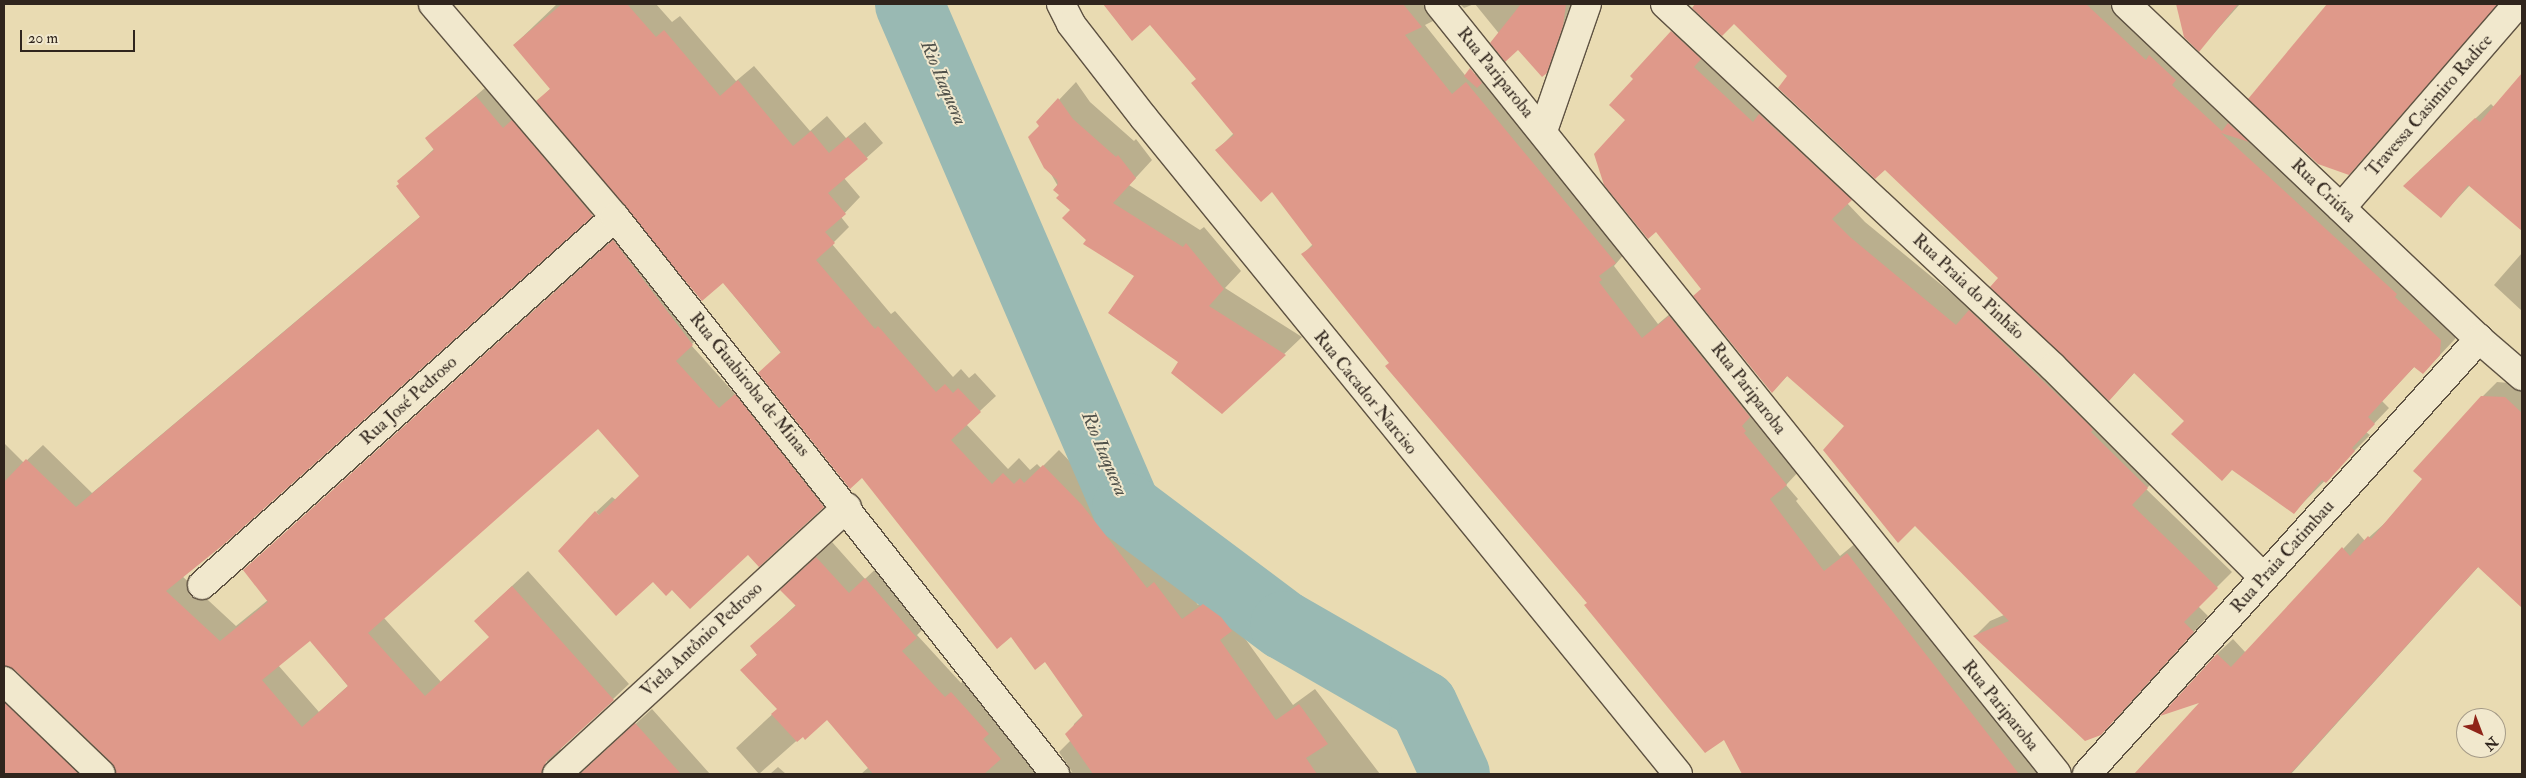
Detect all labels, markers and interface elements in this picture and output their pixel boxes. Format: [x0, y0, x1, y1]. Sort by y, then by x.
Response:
scale bar [22, 20, 138, 52]
street label: Rua Pariparoba [1452, 23, 1538, 123]
text: 20 m [28, 29, 58, 48]
street label: Travessa Casimiro Radice [2362, 30, 2498, 182]
water label: Rio Itaquera [915, 37, 971, 129]
street label: Rua Criúva [2286, 155, 2360, 227]
street label: Rua Praia do Pinhão [1908, 230, 2028, 344]
street label: Rua Guabiroba de Minas [684, 309, 814, 461]
street label: Rua Cacador Narciso [1308, 327, 1422, 459]
street label: Rua Pariparoba [1706, 339, 1790, 439]
street label: Rua José Pedroso [356, 352, 462, 450]
water label: Rio Itaquera [1076, 408, 1132, 500]
street label: Rua Praia Catimbau [2227, 496, 2339, 618]
street label: Viela Antônio Pedroso [637, 578, 767, 702]
street label: Rua Pariparoba [1957, 656, 2043, 756]
north arrow [2456, 708, 2506, 758]
text: N [2481, 733, 2501, 754]

